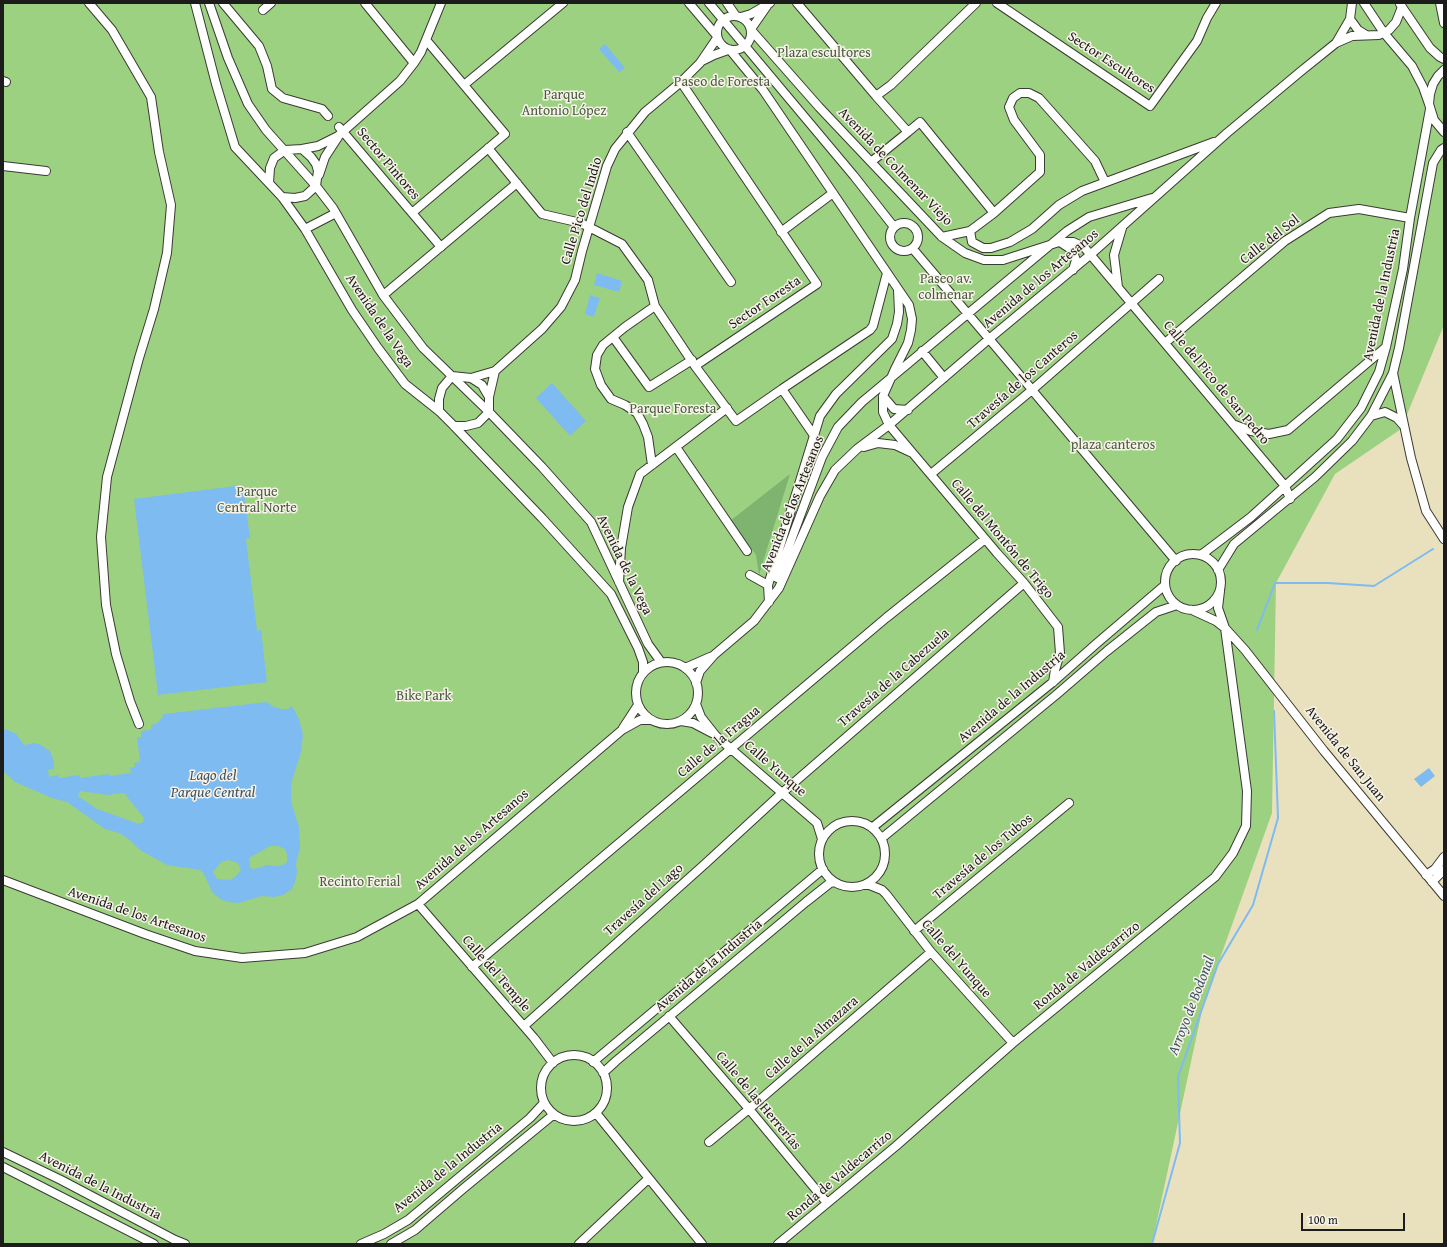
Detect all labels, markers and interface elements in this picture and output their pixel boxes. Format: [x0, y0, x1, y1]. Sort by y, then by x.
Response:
street label: Sector Escultores [1064, 29, 1158, 97]
park label: Plaza escultores [777, 45, 871, 61]
park label: Paseo de Foresta [674, 74, 770, 90]
park label: Parque Antonio López [522, 87, 606, 120]
street label: Avenida de Colmenar Viejo [834, 104, 956, 230]
street label: Sector Pintores [353, 124, 423, 204]
street label: Calle Pico del Indio [558, 155, 606, 267]
street label: Calle del Sol [1237, 212, 1303, 268]
street label: Avenida de los Artesanos [980, 226, 1102, 332]
street label: Avenida de la Industria [1360, 227, 1404, 363]
street label: Avenida de la Vega [341, 271, 417, 371]
park label: Paseo av. colmenar [918, 271, 974, 304]
street label: Sector Foresta [726, 273, 804, 333]
street label: Calle del Pico de San Pedro [1159, 318, 1273, 448]
street label: Travesía de los Canteros [964, 327, 1082, 433]
park label: Parque Foresta [630, 401, 716, 417]
street label: Avenida de los Artesanos [758, 433, 828, 575]
park label: plaza canteros [1071, 437, 1155, 453]
street label: Calle del Montón de Trigo [947, 476, 1057, 602]
park label: Parque Central Norte [217, 484, 297, 516]
street label: Avenida de la Vega [593, 512, 655, 618]
street label: Travesía de la Cabezuela [835, 625, 953, 731]
street label: Avenida de la Industria [955, 647, 1069, 747]
park label: Bike Park [396, 688, 452, 704]
street label: Calle de la Fragua [674, 703, 764, 781]
street label: Avenida de San Juan [1301, 703, 1389, 805]
street label: Calle Yunque [740, 737, 810, 801]
water label: Lago del Parque Central [171, 767, 255, 802]
street label: Avenida de los Artesanos [412, 786, 532, 894]
street label: Travesía de los Tubos [930, 811, 1036, 903]
street label: Travesía del Lago [601, 860, 687, 940]
park label: Recinto Ferial [320, 874, 400, 890]
street label: Avenida de los Artesanos [66, 883, 208, 947]
street label: Avenida de la Industria [652, 916, 766, 1016]
street label: Calle del Yunque [917, 916, 995, 1002]
street label: Ronda de Valdecarrizo [1030, 918, 1144, 1014]
street label: Calle del Temple [458, 932, 534, 1016]
water label: Arroyo de Bodonal [1165, 954, 1219, 1058]
street label: Calle de la Almazara [762, 993, 862, 1083]
street label: Calle de las Herrerías [712, 1048, 804, 1154]
street label: Avenida de la Industria [390, 1119, 506, 1217]
street label: Ronda de Valdecarrizo [784, 1127, 896, 1225]
street label: Avenida de la Industria [36, 1148, 164, 1224]
scale bar [1303, 1205, 1407, 1231]
text: 100 m [1308, 1211, 1338, 1228]

